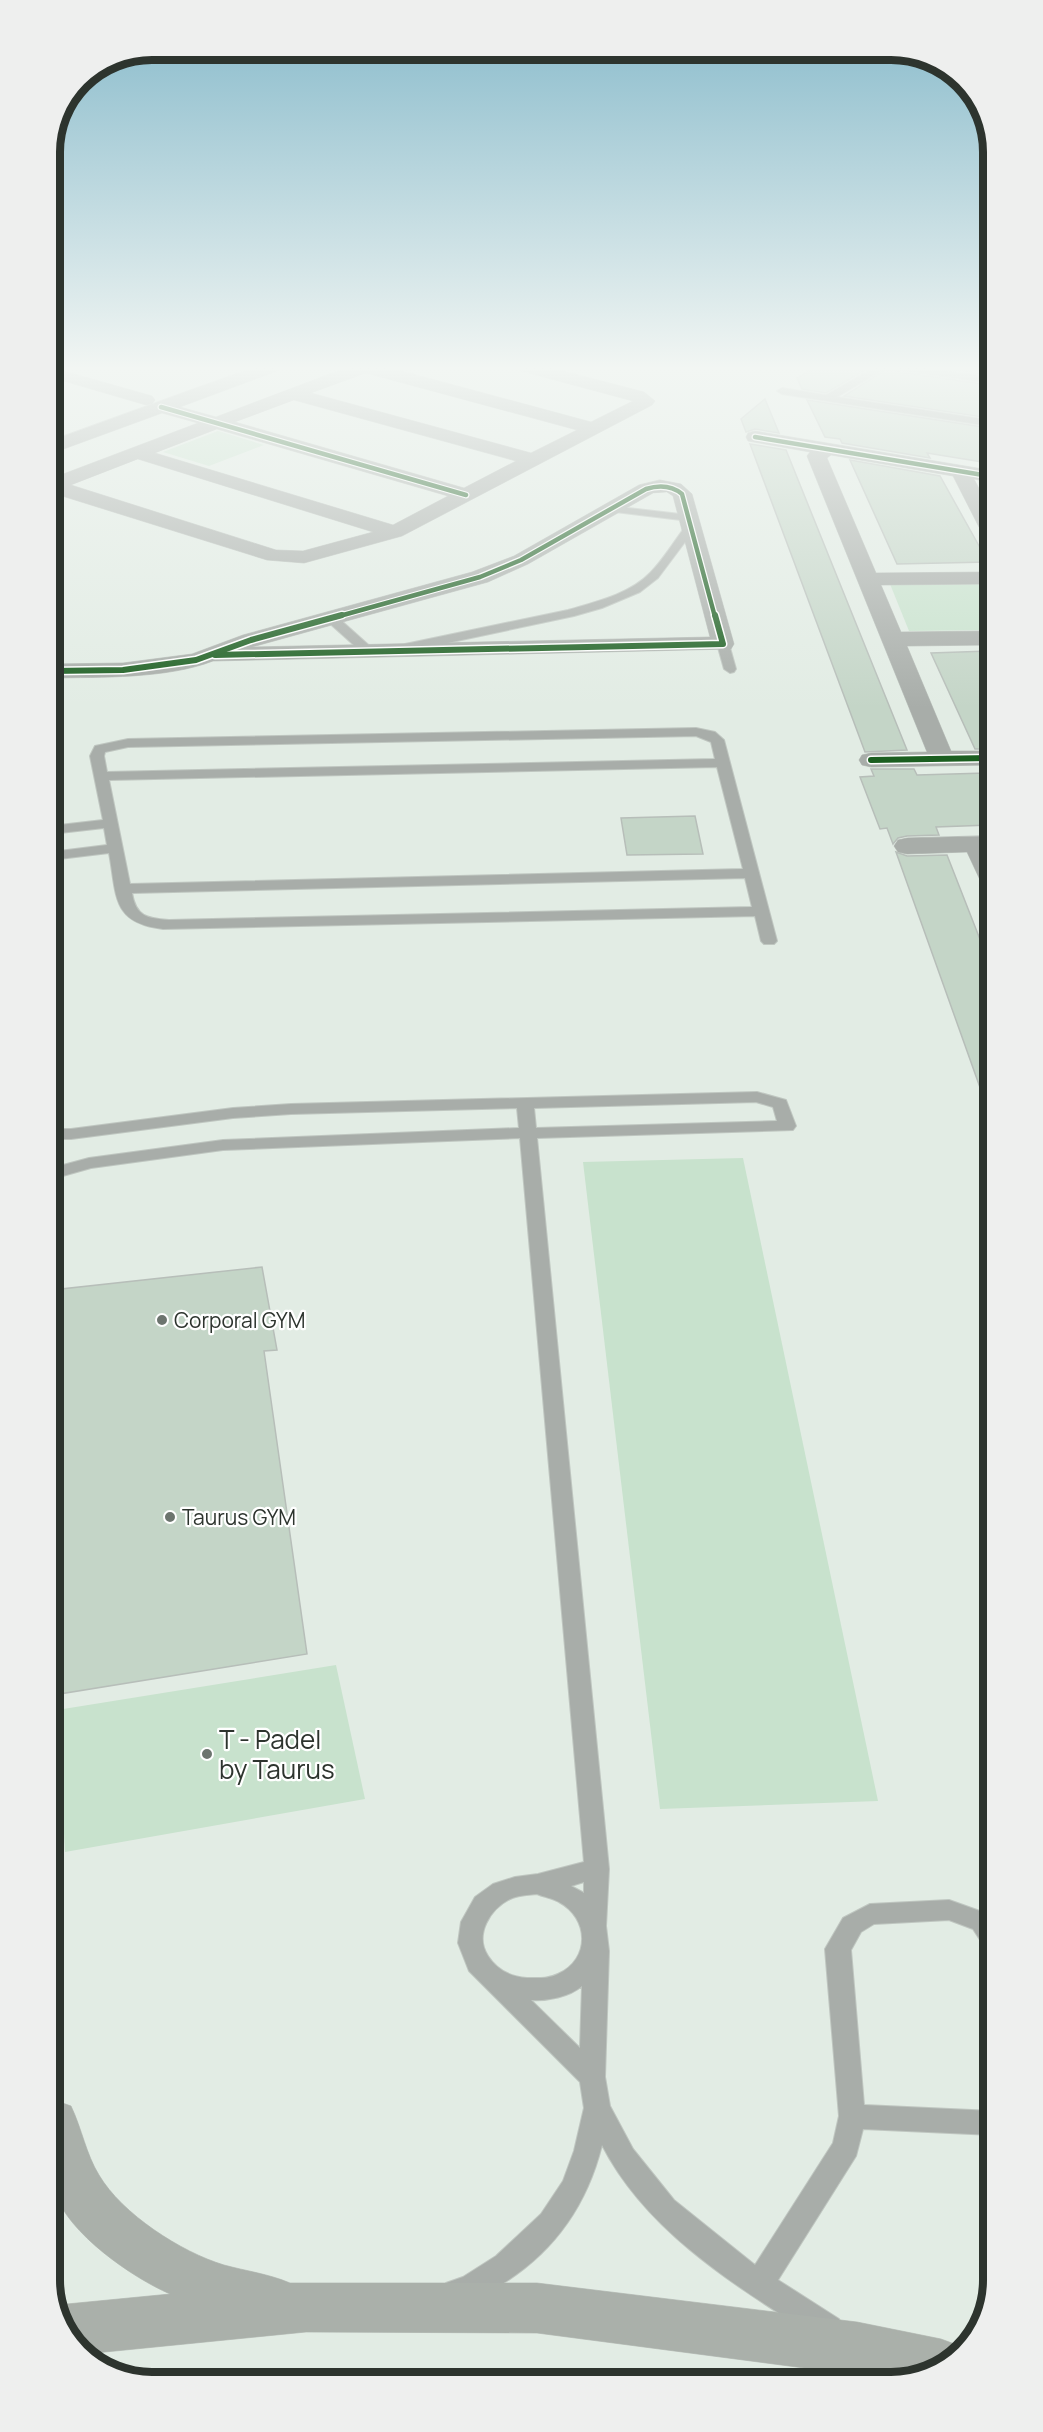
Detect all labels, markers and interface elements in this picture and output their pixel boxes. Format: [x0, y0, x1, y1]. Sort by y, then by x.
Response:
place label: Corporal GYM [174, 1306, 305, 1334]
marker: Corporal GYM [155, 1313, 169, 1327]
place label: Taurus GYM [182, 1503, 296, 1531]
marker: Taurus GYM [163, 1510, 177, 1524]
place label: T - Padel by Taurus [219, 1721, 335, 1787]
marker: T - Padel by Taurus [200, 1747, 214, 1761]

